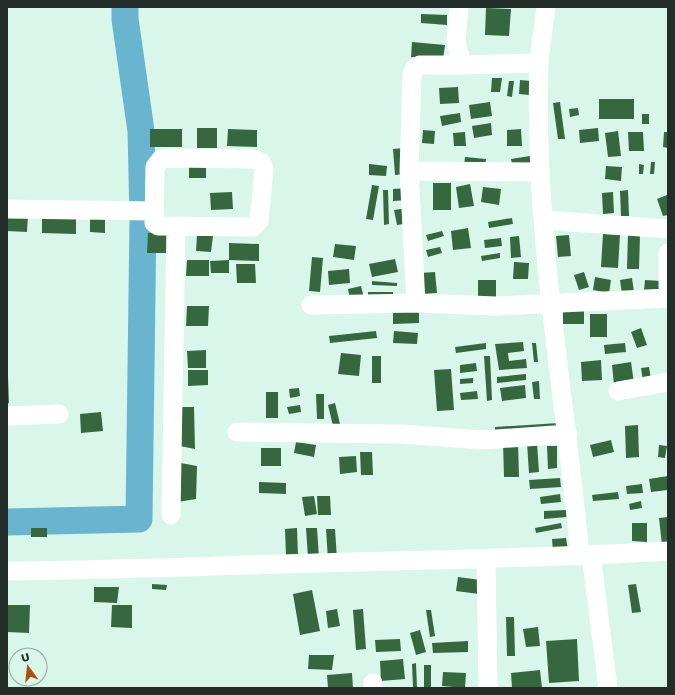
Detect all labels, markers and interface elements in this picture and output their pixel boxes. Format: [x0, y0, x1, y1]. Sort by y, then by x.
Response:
north arrow [8, 647, 48, 687]
text: U [20, 650, 31, 664]

